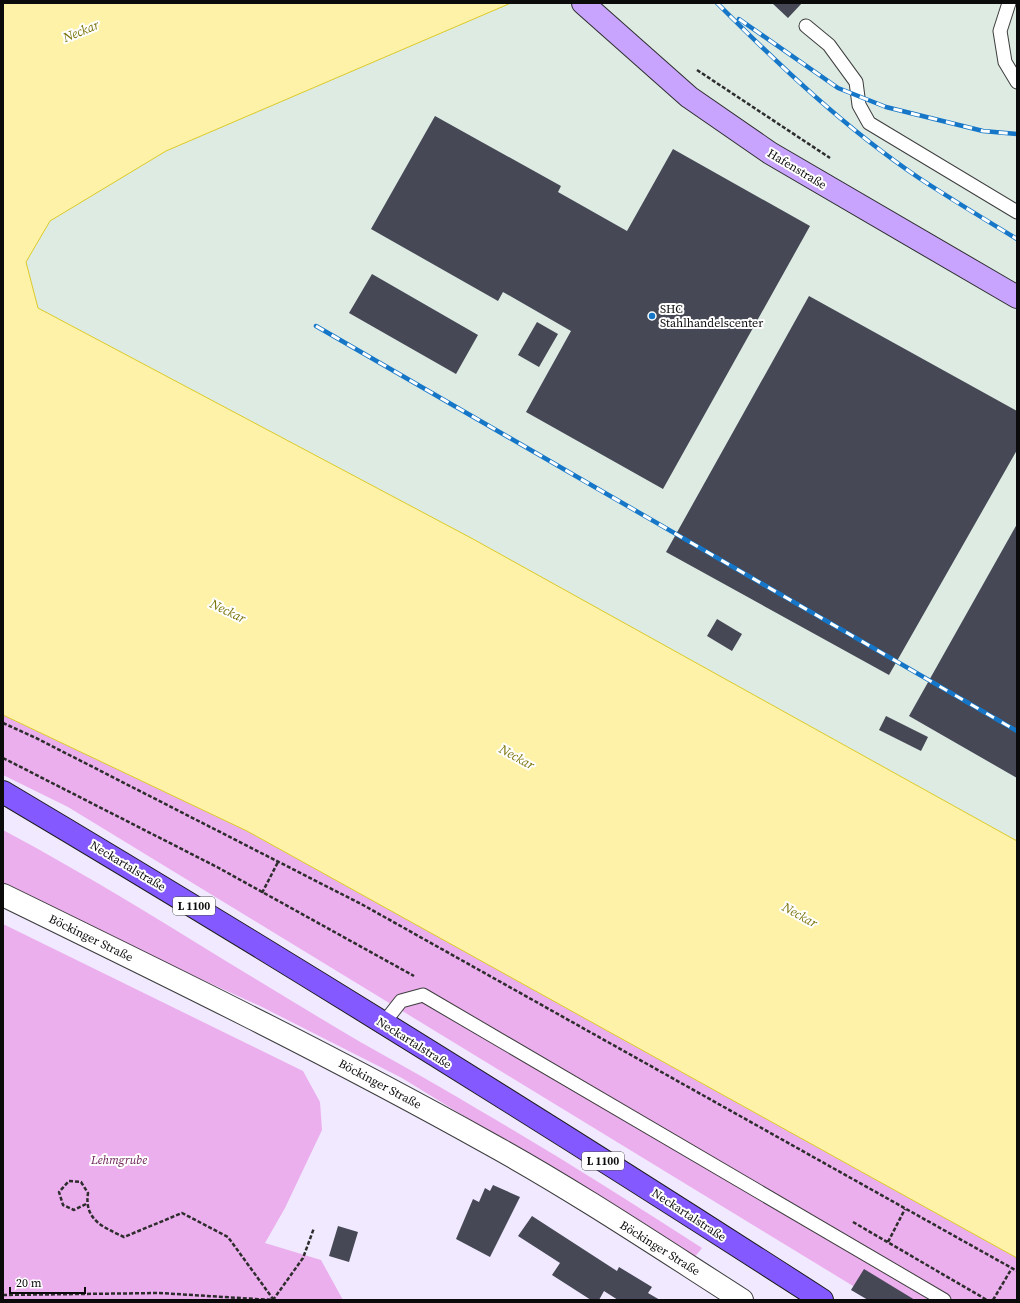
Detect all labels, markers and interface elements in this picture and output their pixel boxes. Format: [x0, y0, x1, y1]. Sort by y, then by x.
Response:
water label: Neckar [59, 16, 102, 46]
street label: Hafenstraße [765, 145, 829, 193]
place label: SHC Stahlhandelscenter [660, 301, 763, 331]
marker: SHC Stahlhandelscenter [647, 311, 657, 321]
water label: Neckar [206, 595, 249, 627]
water label: Neckar [496, 740, 538, 774]
street label: Neckartalstraße [87, 837, 169, 895]
road number: L 1100 [173, 897, 215, 915]
water label: Neckar [779, 898, 821, 932]
street label: Böckinger Straße [46, 911, 136, 965]
street label: Neckartalstraße [374, 1014, 454, 1072]
street label: Böckinger Straße [336, 1055, 424, 1113]
park label: Lehmgrube [90, 1152, 147, 1168]
road number: L 1100 [582, 1152, 624, 1170]
street label: Neckartalstraße [649, 1185, 729, 1245]
street label: Böckinger Straße [617, 1217, 703, 1279]
scale bar [10, 1269, 85, 1295]
text: 20 m [16, 1275, 42, 1291]

